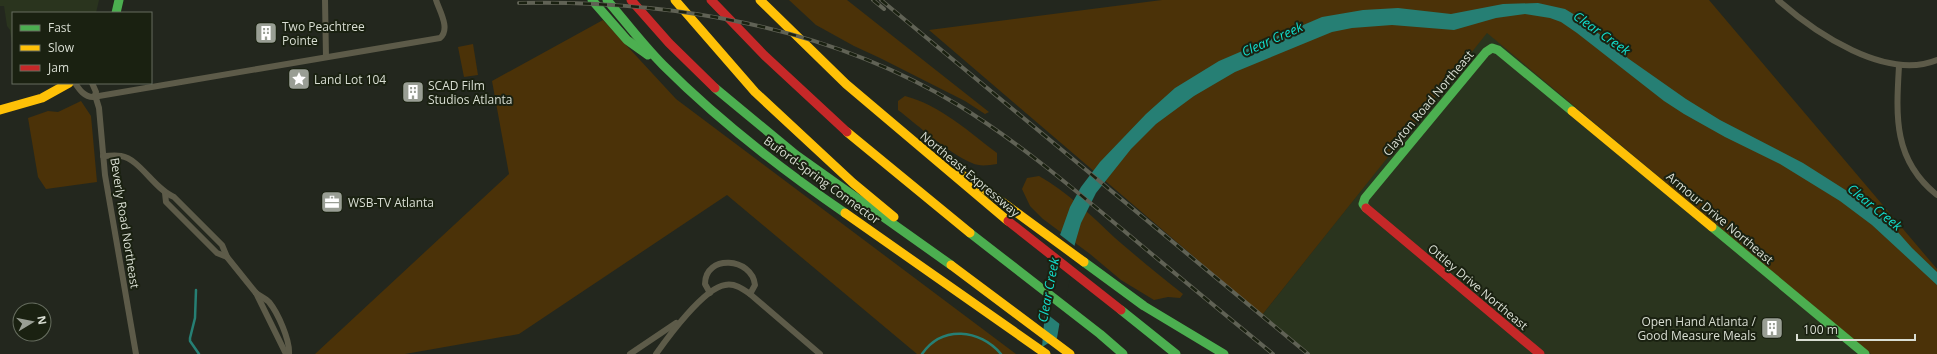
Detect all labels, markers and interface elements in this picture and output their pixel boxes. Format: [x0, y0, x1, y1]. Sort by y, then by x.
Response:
water label: Clear Creek [1570, 7, 1634, 59]
legend [12, 12, 152, 84]
water label: Clear Creek [1238, 17, 1306, 61]
place label: Two Peachtree Pointe [282, 18, 365, 49]
text: Fast [48, 19, 71, 36]
building icon: Two Peachtree Pointe [253, 20, 279, 46]
text: Slow [48, 39, 75, 56]
street label: Clayton Road Northeast [1379, 47, 1477, 159]
text: Jam [47, 59, 69, 76]
place icon: Land Lot 104 [286, 66, 312, 92]
place label: Land Lot 104 [314, 71, 386, 88]
place label: SCAD Film Studios Atlanta [428, 77, 513, 108]
building icon: SCAD Film Studios Atlanta [400, 79, 426, 105]
street label: Northeast Expressway [917, 127, 1024, 221]
street label: Buford-Spring Connector [760, 132, 884, 228]
street label: Beverly Road Northeast [106, 156, 144, 290]
street label: Armour Drive Northeast [1663, 168, 1777, 268]
water label: Clear Creek [1844, 179, 1907, 235]
office icon: WSB-TV Atlanta [319, 189, 345, 215]
place label: WSB-TV Atlanta [348, 194, 434, 211]
street label: Ottley Drive Northeast [1424, 240, 1532, 334]
water label: Clear Creek [1033, 256, 1063, 324]
north arrow [12, 302, 52, 342]
place label: Open Hand Atlanta / Good Measure Meals [1637, 313, 1757, 344]
text: N [34, 314, 51, 326]
building icon: Open Hand Atlanta / Good Measure Meals [1759, 315, 1785, 341]
scale bar [1797, 316, 1915, 342]
text: 100 m [1803, 321, 1838, 338]

